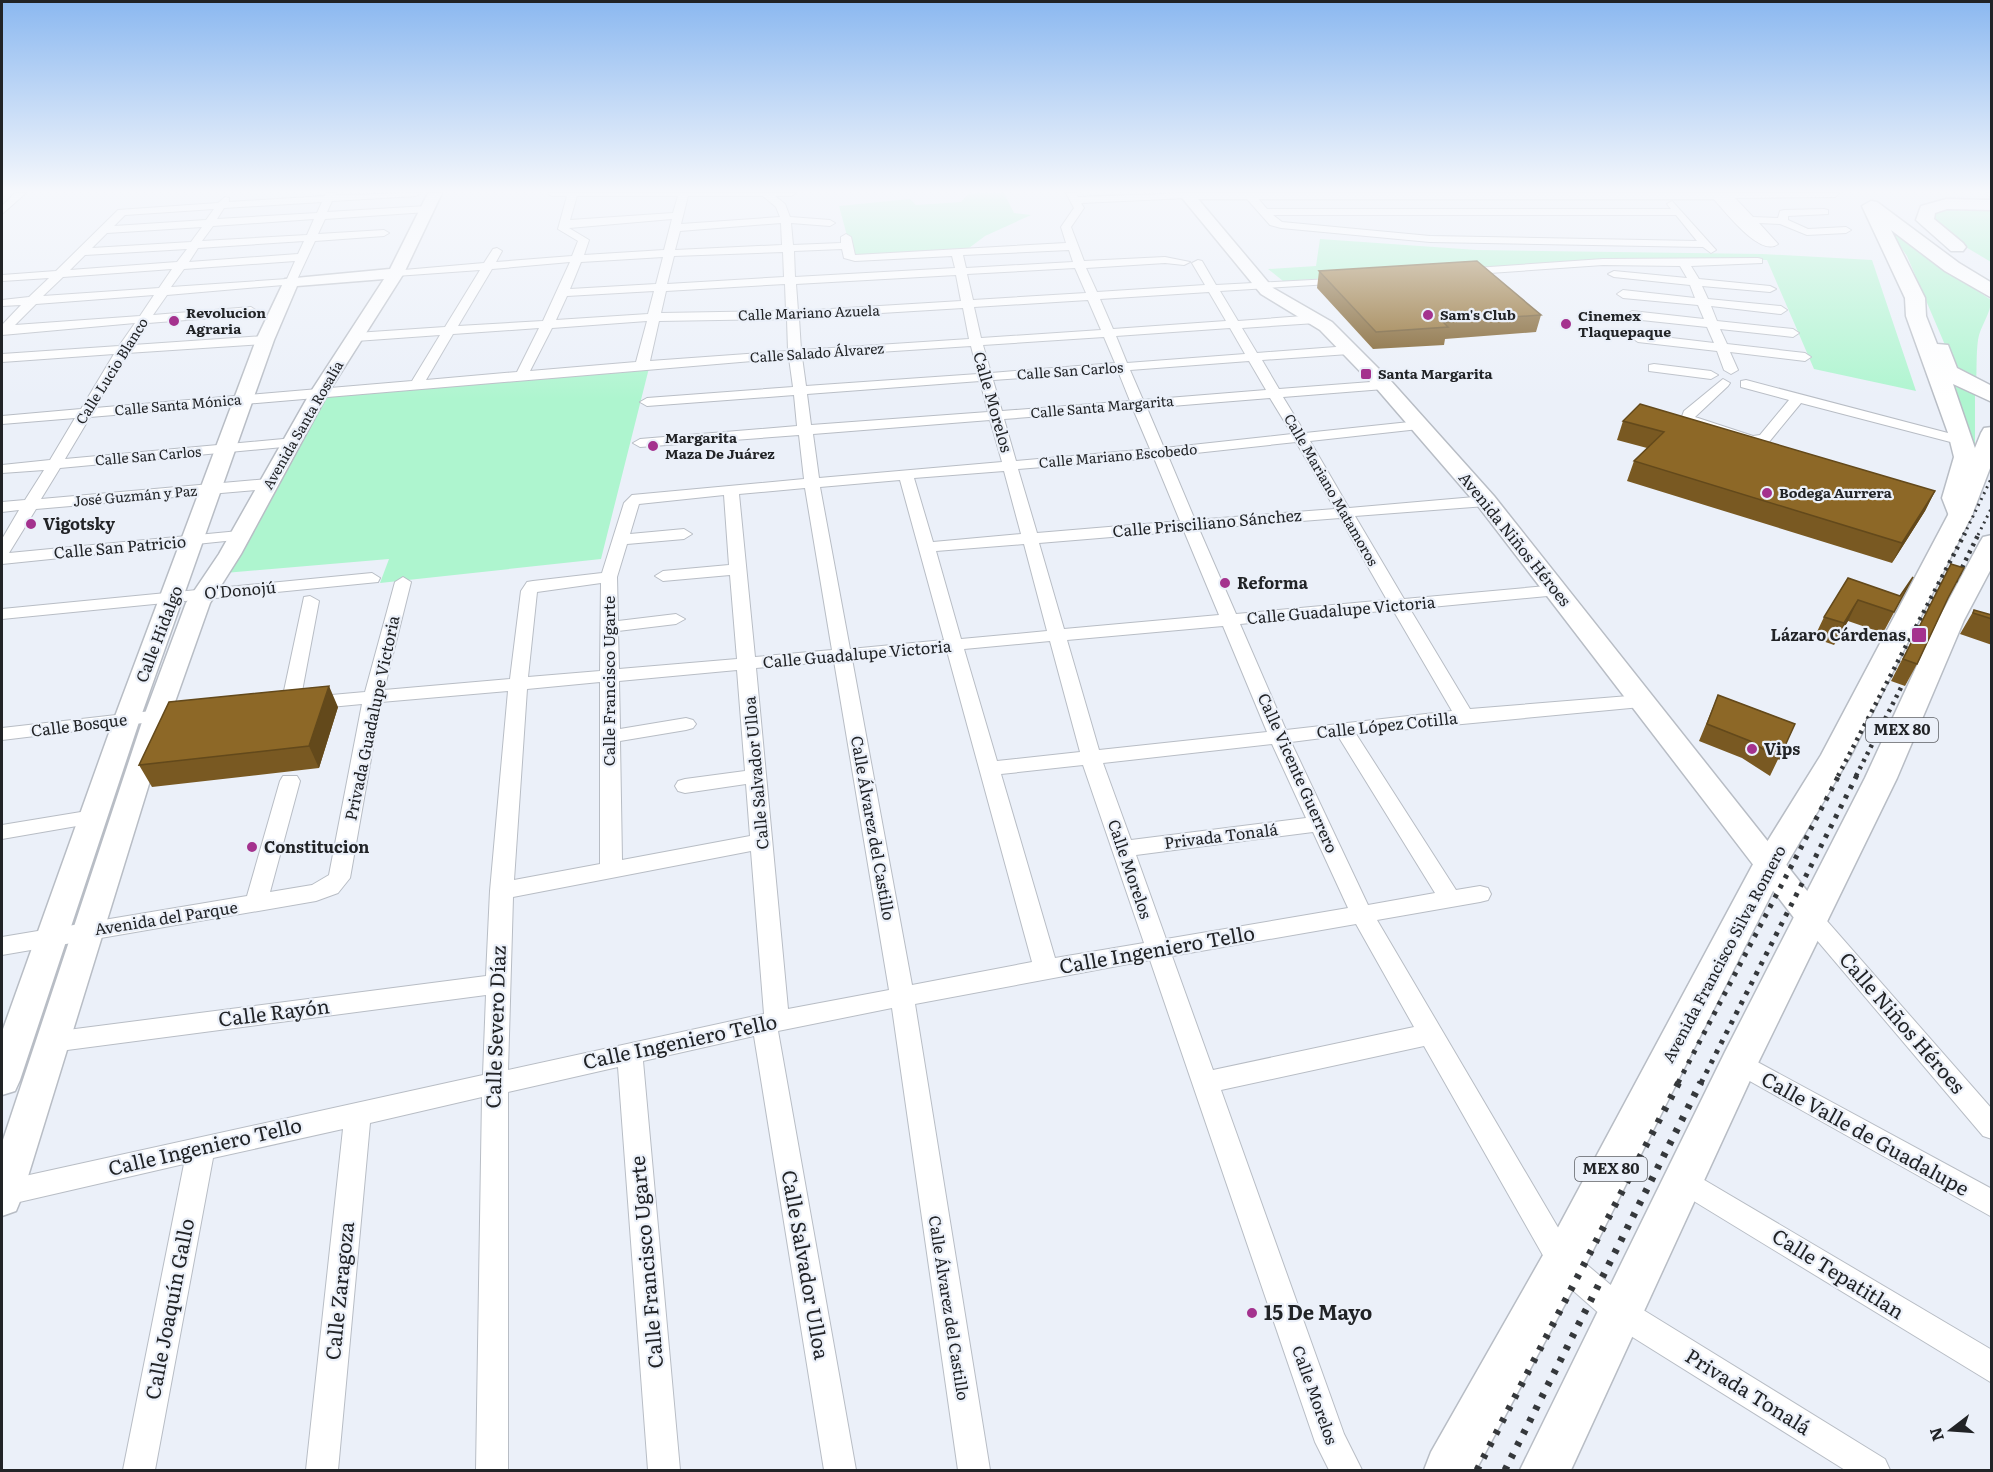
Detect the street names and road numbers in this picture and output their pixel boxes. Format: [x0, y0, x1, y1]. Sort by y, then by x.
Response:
street label: Calle Mariano Azuela [738, 300, 881, 324]
street label: Calle Lucio Blanco [70, 313, 152, 428]
street label: Calle Salado Álvarez [749, 337, 885, 367]
street label: Calle Morelos [968, 349, 1020, 455]
street label: Avenida Santa Rosalía [257, 356, 347, 493]
street label: Calle San Carlos [1016, 356, 1124, 384]
street label: Calle Santa Mónica [114, 388, 243, 420]
street label: Calle Santa Margarita [1029, 390, 1175, 422]
street label: Calle Mariano Matamoros [1280, 410, 1384, 569]
street label: Calle Mariano Escobedo [1038, 438, 1198, 472]
street label: Calle San Carlos [94, 440, 202, 470]
street label: Avenida Niños Héroes [1454, 466, 1578, 611]
street label: José Guzmán y Paz [72, 480, 198, 510]
street label: Calle Prisciliano Sánchez [1111, 502, 1303, 542]
street label: Calle San Patricio [53, 528, 187, 564]
street label: O'Donojú [203, 574, 277, 604]
street label: Calle Hidalgo [129, 582, 188, 686]
street label: Calle Guadalupe Victoria [1245, 589, 1437, 629]
street label: Calle Francisco Ugarte [596, 596, 620, 766]
street label: Privada Guadalupe Victoria [338, 613, 405, 823]
street label: Calle Guadalupe Victoria [761, 633, 953, 673]
street label: Calle Vicente Guerrero [1253, 689, 1345, 856]
street label: Calle Salvador Ulloa [736, 695, 774, 851]
street label: Calle López Cotilla [1315, 705, 1459, 743]
street label: Calle Bosque [30, 706, 128, 742]
road number: MEX 80 [1866, 718, 1938, 742]
street label: Calle Álvarez del Castillo [846, 734, 902, 922]
street label: Calle Morelos [1103, 816, 1159, 922]
street label: Privada Tonalá [1163, 816, 1280, 854]
street label: Avenida Francisco Silva Romero [1655, 840, 1791, 1067]
street label: Avenida del Parque [92, 894, 239, 940]
street label: Calle Ingeniero Tello [1057, 916, 1257, 980]
street label: Calle Niños Héroes [1833, 944, 1974, 1099]
street label: Calle Severo Díaz [476, 945, 512, 1109]
street label: Calle Rayón [216, 989, 331, 1033]
street label: Calle Ingeniero Tello [580, 1005, 780, 1075]
street label: Calle Valle de Guadalupe [1757, 1063, 1975, 1202]
street label: Calle Ingeniero Tello [105, 1108, 304, 1182]
street label: Calle Francisco Ugarte [621, 1155, 669, 1370]
road number: MEX 80 [1575, 1157, 1647, 1181]
street label: Calle Salvador Ulloa [776, 1168, 838, 1362]
street label: Calle Álvarez del Castillo [923, 1214, 976, 1402]
street label: Calle Joaquín Gallo [136, 1215, 200, 1402]
street label: Calle Zaragoza [316, 1220, 360, 1361]
street label: Calle Tepatitlan [1767, 1220, 1911, 1325]
street label: Privada Tonalá [1680, 1340, 1818, 1441]
street label: Calle Morelos [1287, 1342, 1345, 1447]

